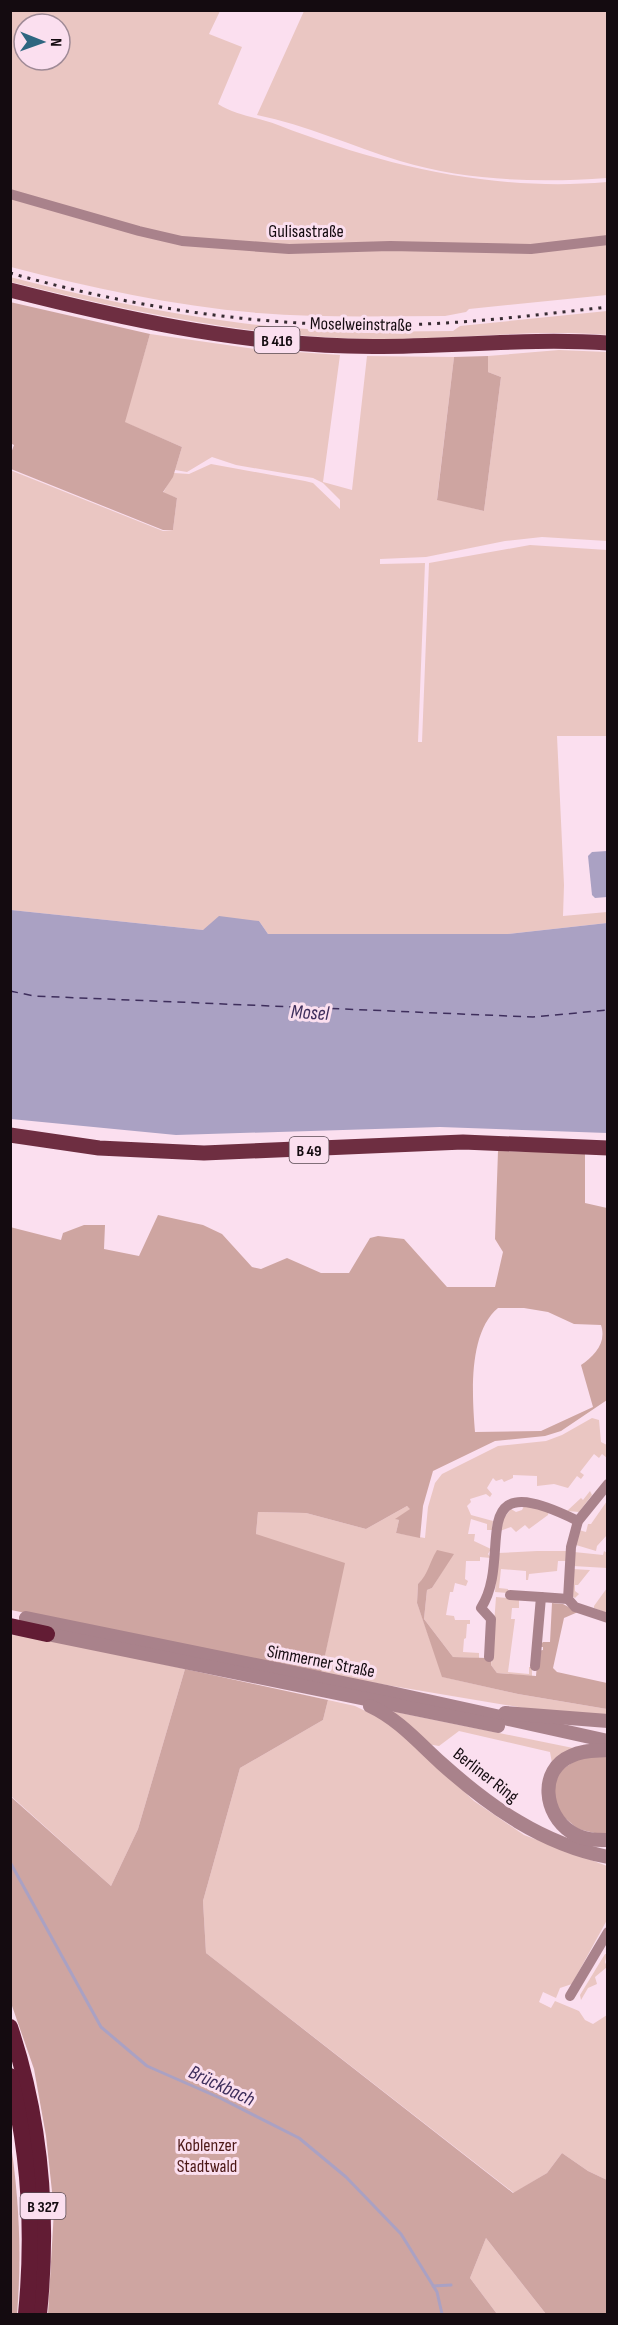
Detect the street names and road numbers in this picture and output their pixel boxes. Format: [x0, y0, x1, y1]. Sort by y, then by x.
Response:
street label: Gulisastraße [268, 221, 344, 242]
street label: Moselweinstraße [310, 313, 412, 336]
road number: B 416 [254, 327, 300, 353]
road number: B 49 [290, 1137, 328, 1163]
street label: Simmerner Straße [265, 1641, 377, 1682]
street label: Berliner Ring [449, 1743, 523, 1807]
road number: B 327 [20, 2193, 66, 2219]

